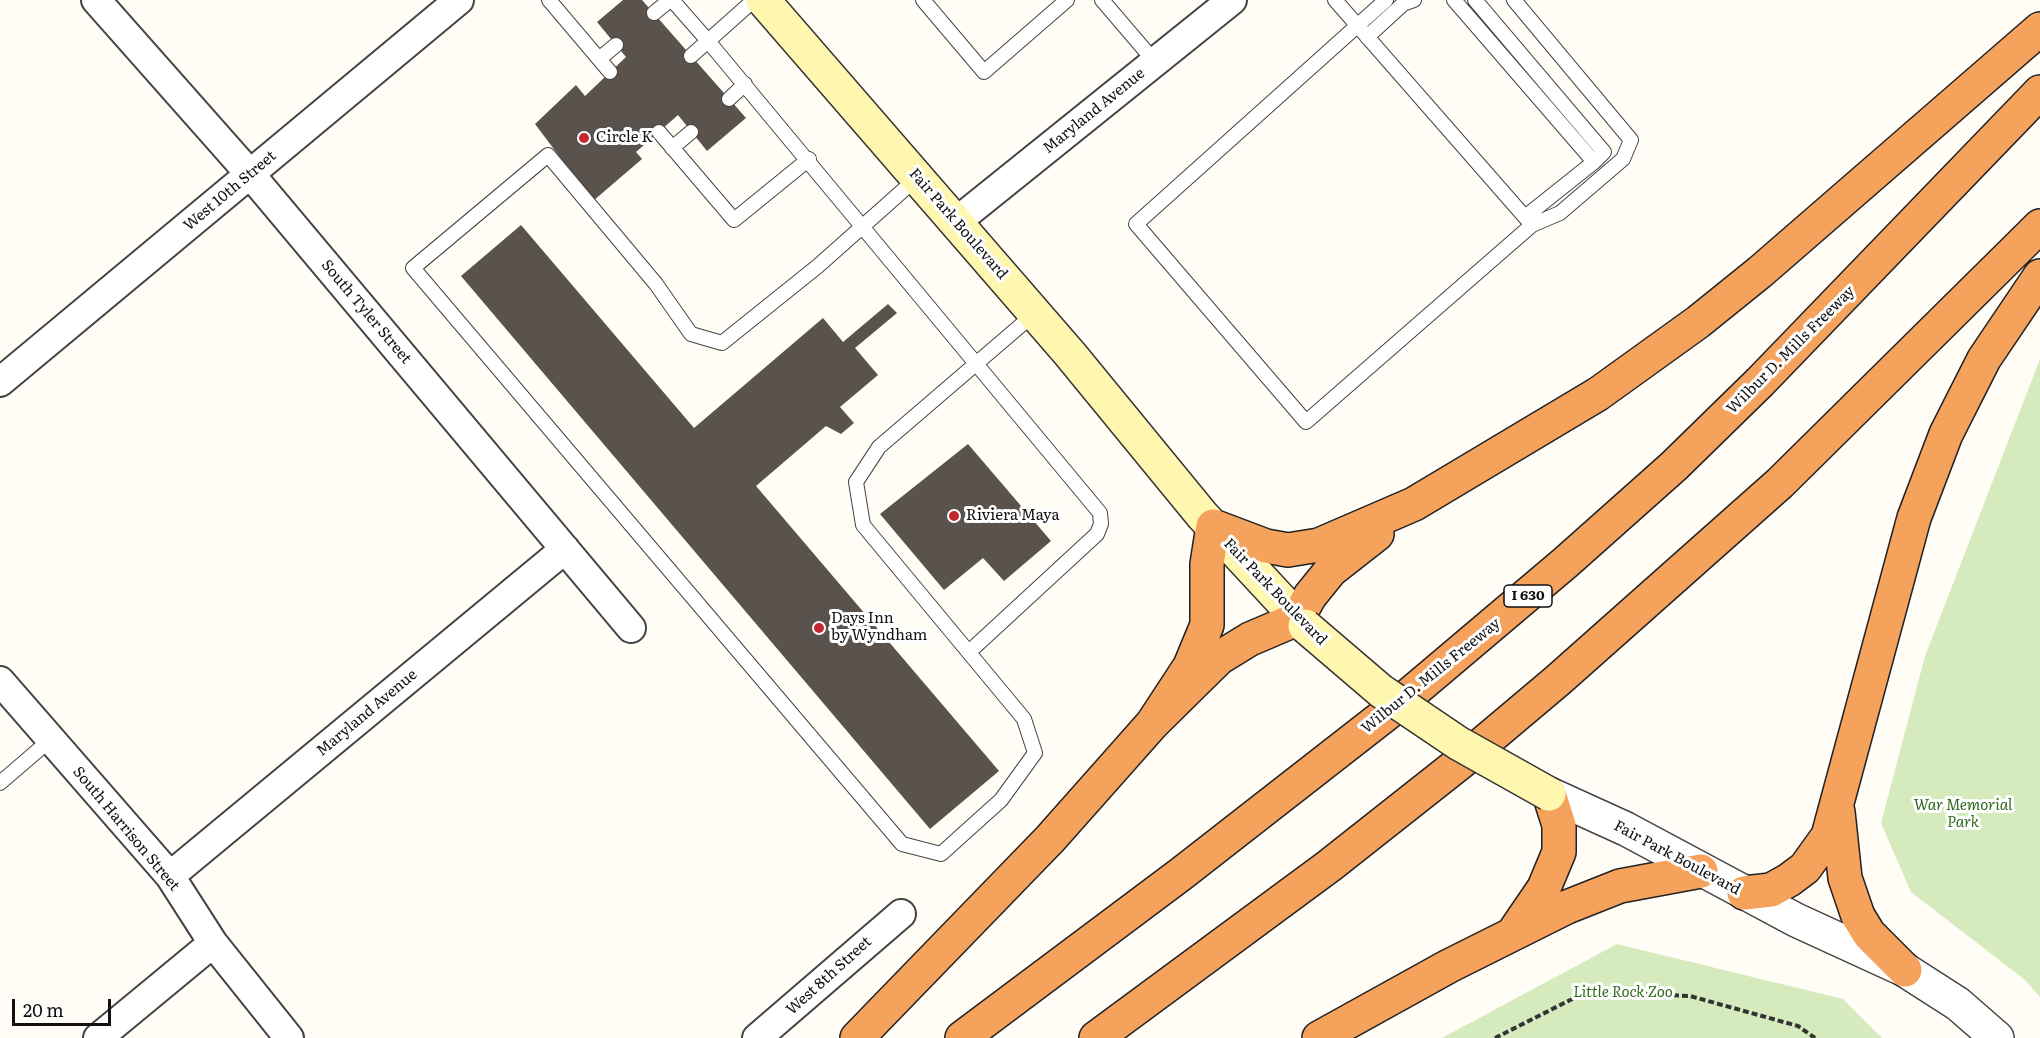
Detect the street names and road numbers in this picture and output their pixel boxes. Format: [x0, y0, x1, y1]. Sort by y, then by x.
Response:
street label: Maryland Avenue [1040, 64, 1148, 158]
street label: West 10th Street [180, 147, 280, 235]
street label: Fair Park Boulevard [905, 165, 1011, 283]
street label: South Tyler Street [317, 256, 415, 368]
street label: Wilbur D. Mills Freeway [1723, 282, 1859, 418]
street label: Fair Park Boulevard [1220, 535, 1330, 649]
road number: I 630 [1504, 585, 1552, 607]
street label: Wilbur D. Mills Freeway [1358, 614, 1504, 738]
street label: Maryland Avenue [313, 666, 421, 760]
street label: South Harrison Street [69, 763, 183, 895]
street label: Fair Park Boulevard [1611, 817, 1743, 899]
street label: West 8th Street [783, 933, 875, 1019]

